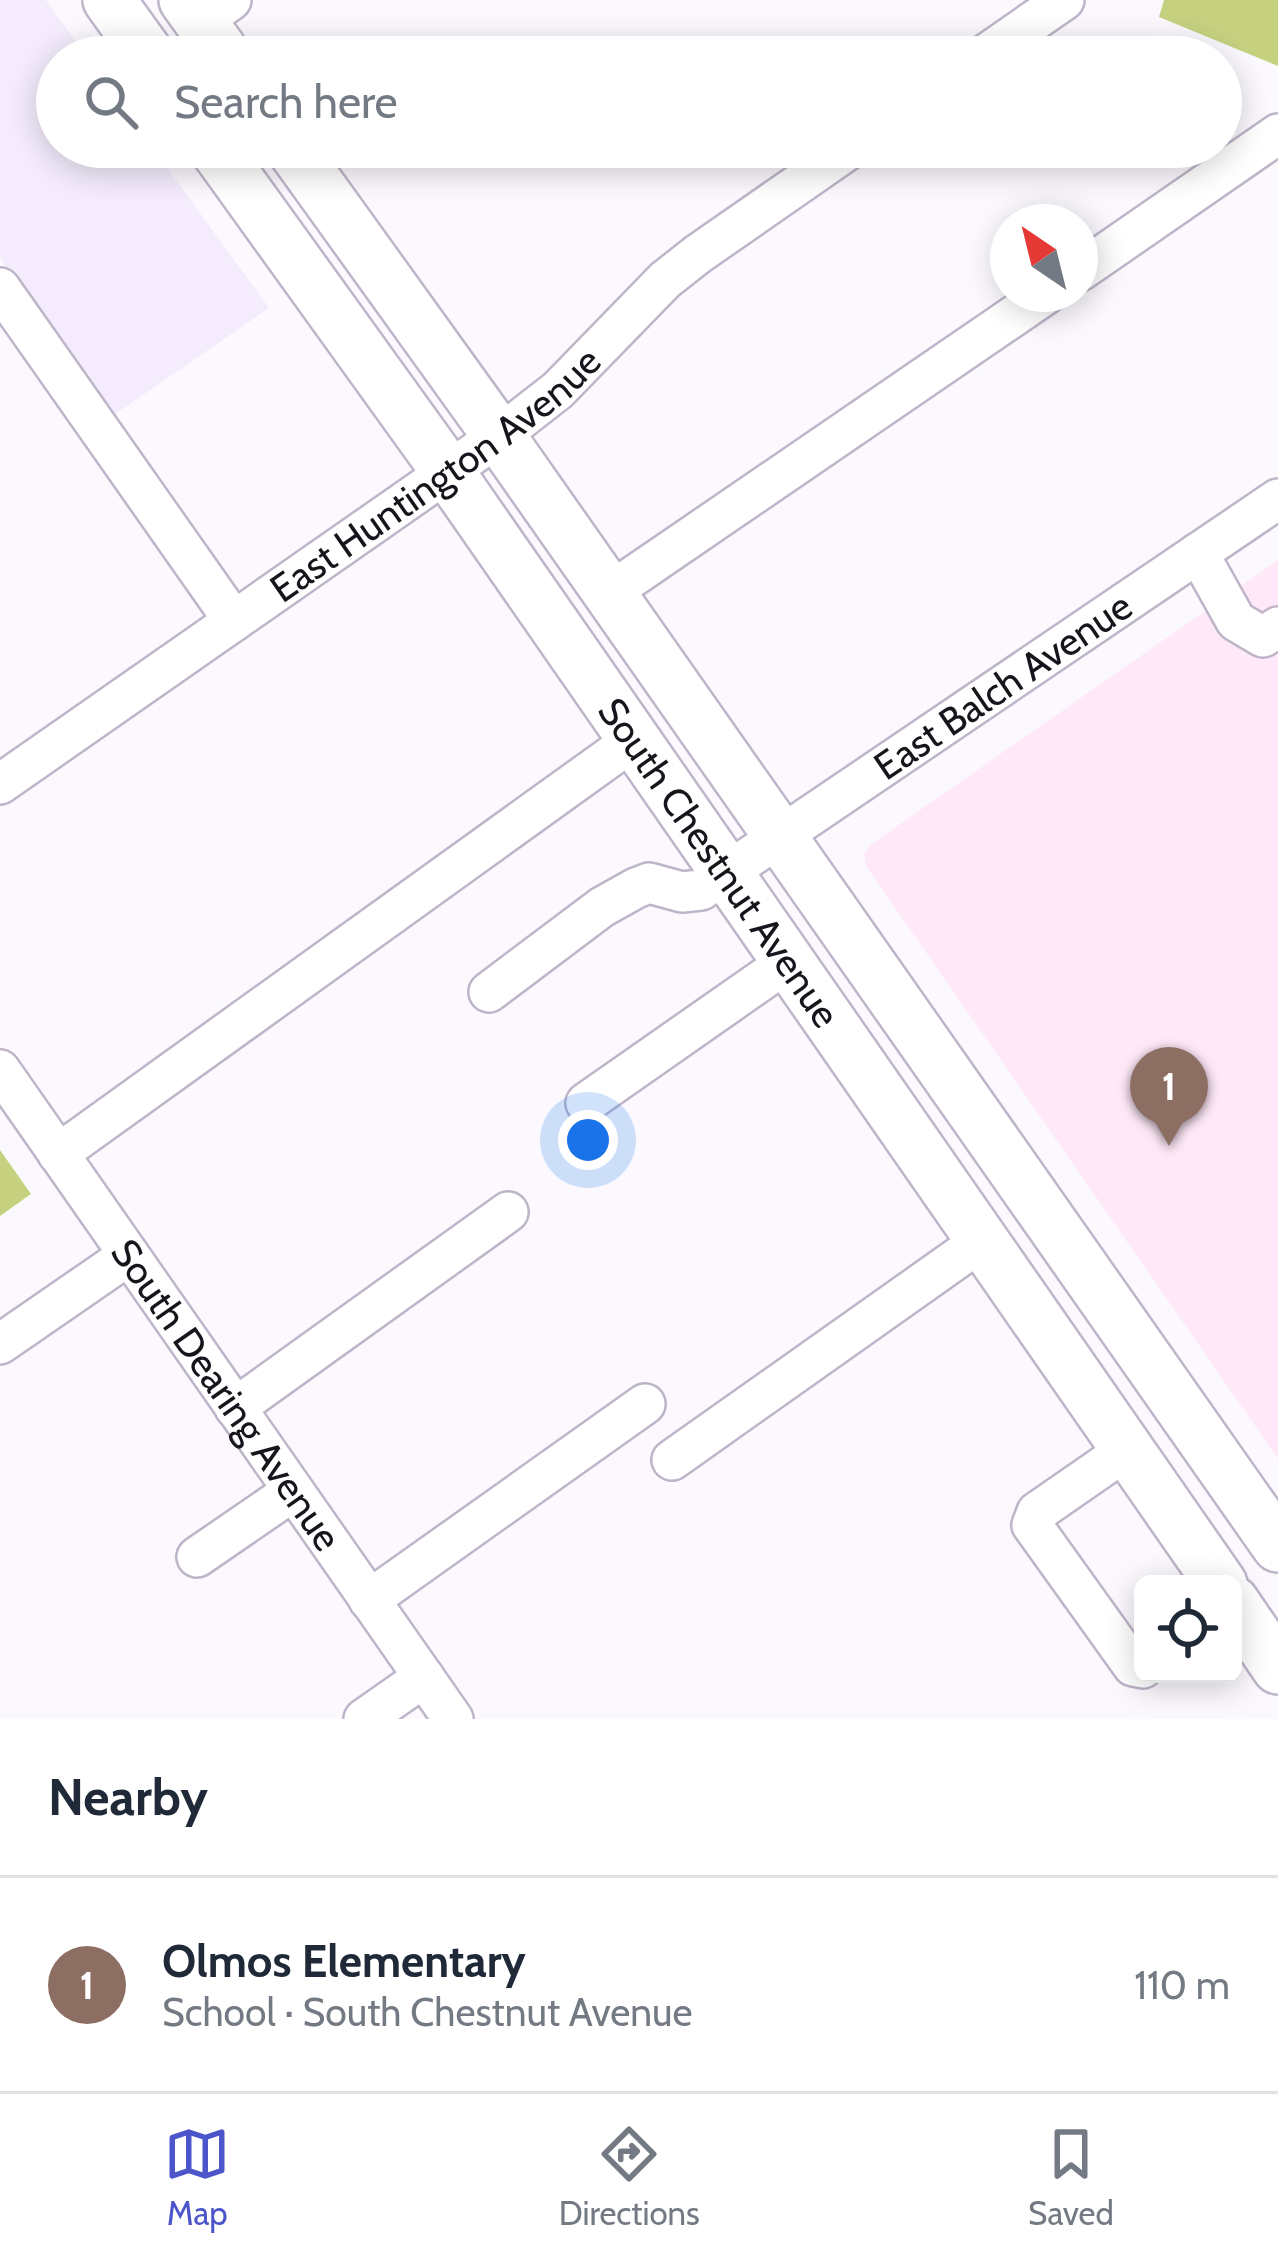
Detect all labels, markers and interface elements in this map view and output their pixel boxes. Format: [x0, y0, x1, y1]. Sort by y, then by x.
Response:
search box [36, 36, 1242, 168]
icon: search [78, 69, 144, 135]
text: Search here [174, 75, 398, 129]
north arrow [990, 204, 1098, 312]
street label: East Huntington Avenue [261, 337, 610, 612]
street label: East Balch Avenue [865, 581, 1141, 790]
street label: South Chestnut Avenue [588, 689, 850, 1036]
pin: 1 [1130, 1047, 1208, 1146]
your location [558, 1110, 618, 1170]
street label: South Dearing Avenue [101, 1230, 352, 1560]
map controls [1134, 1575, 1242, 1683]
button: locate [1134, 1575, 1242, 1683]
text: Nearby [48, 1766, 208, 1828]
text: Olmos Elementary [162, 1934, 526, 1988]
text: 1 [80, 1961, 94, 2009]
text: 110 m [1134, 1961, 1230, 2009]
text: School · South Chestnut Avenue [162, 1988, 693, 2036]
tab: Map [164, 2121, 230, 2233]
tab: Directions [559, 2121, 700, 2233]
tab: Saved [1028, 2121, 1114, 2233]

